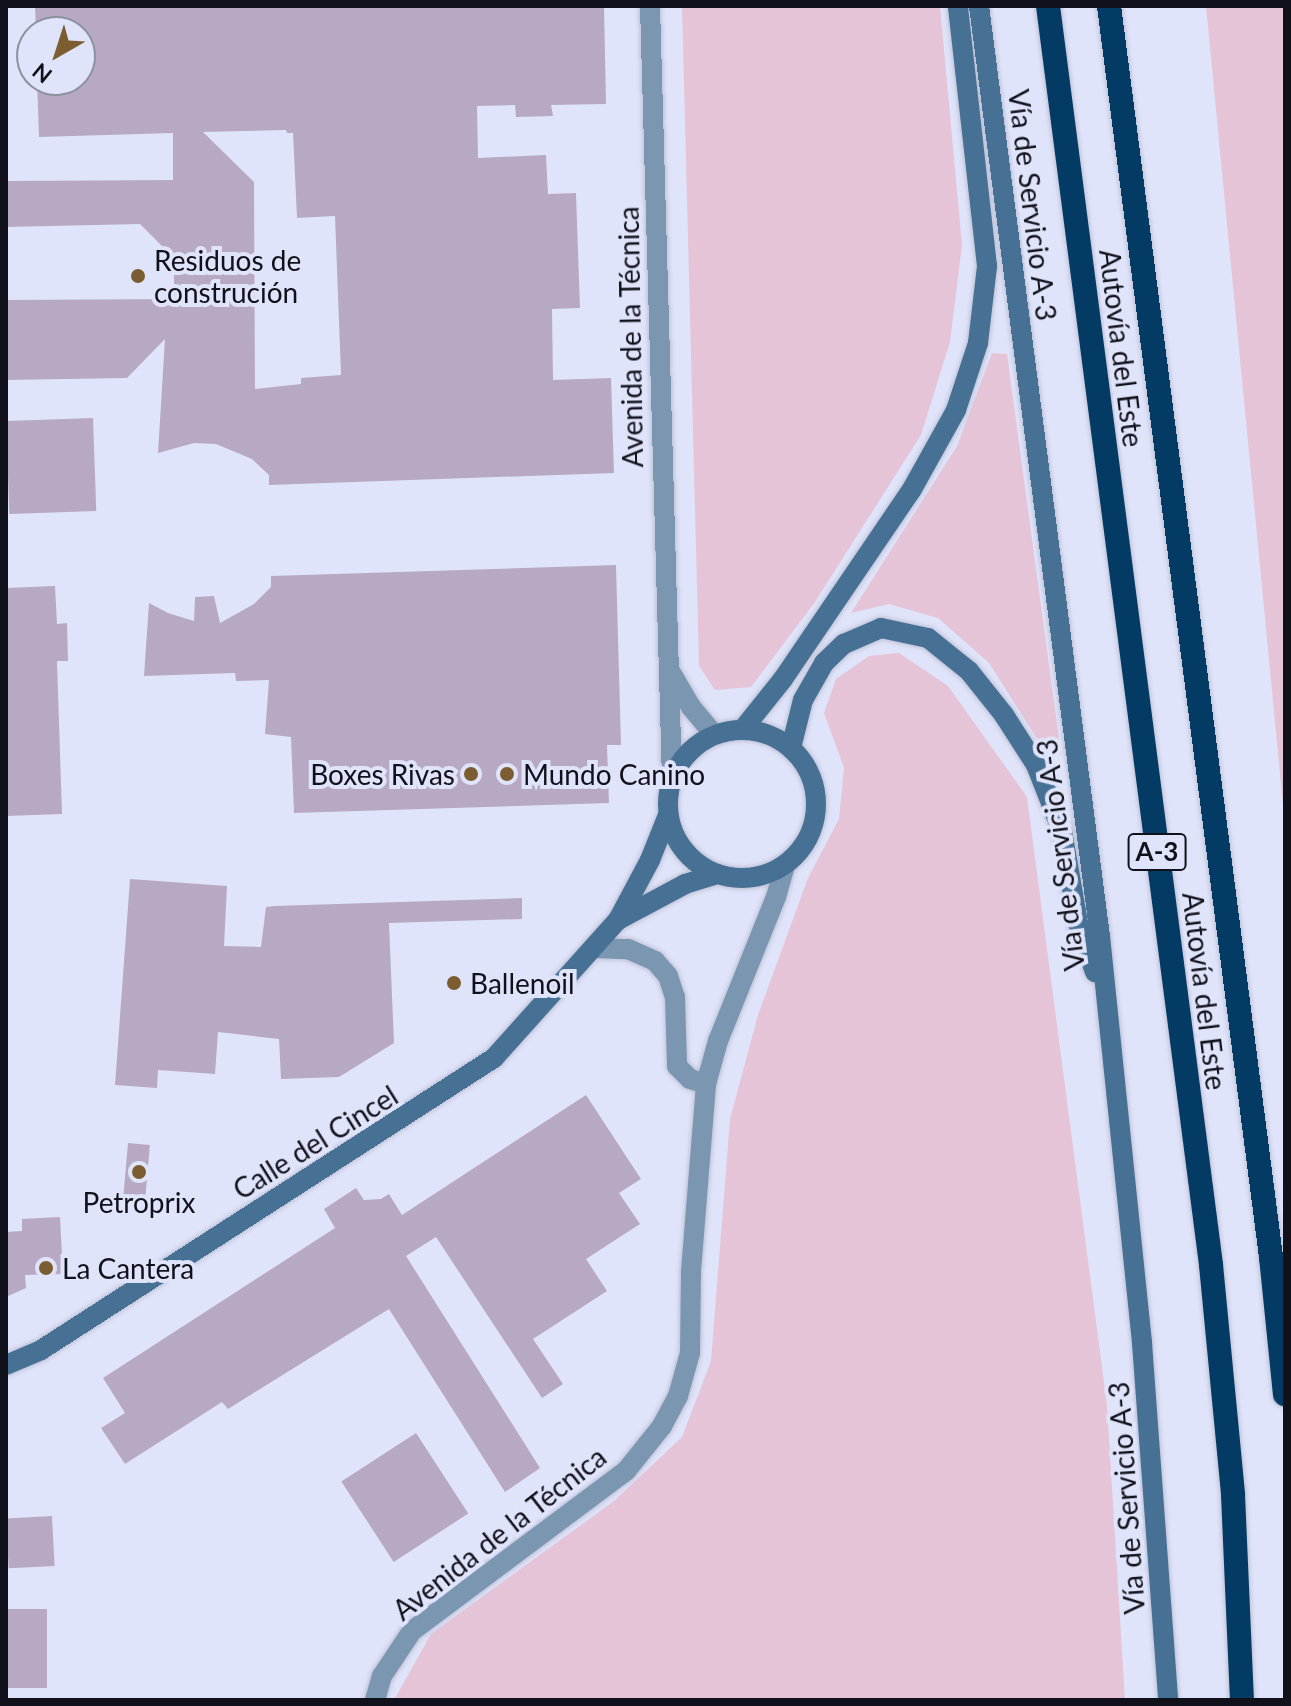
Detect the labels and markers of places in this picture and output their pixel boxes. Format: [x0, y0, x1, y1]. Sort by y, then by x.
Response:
place label: Residuos de construción [154, 243, 301, 309]
marker: Residuos de construción [129, 267, 147, 285]
place label: Boxes Rivas [310, 757, 455, 791]
place label: Mundo Canino [523, 757, 705, 791]
marker: Boxes Rivas [462, 765, 480, 783]
marker: Mundo Canino [498, 765, 516, 783]
place label: Ballenoil [470, 966, 575, 1000]
marker: Ballenoil [445, 974, 463, 992]
marker: Petroprix [130, 1163, 148, 1181]
place label: Petroprix [83, 1185, 195, 1219]
place label: La Cantera [62, 1251, 194, 1285]
marker: La Cantera [37, 1259, 55, 1277]

